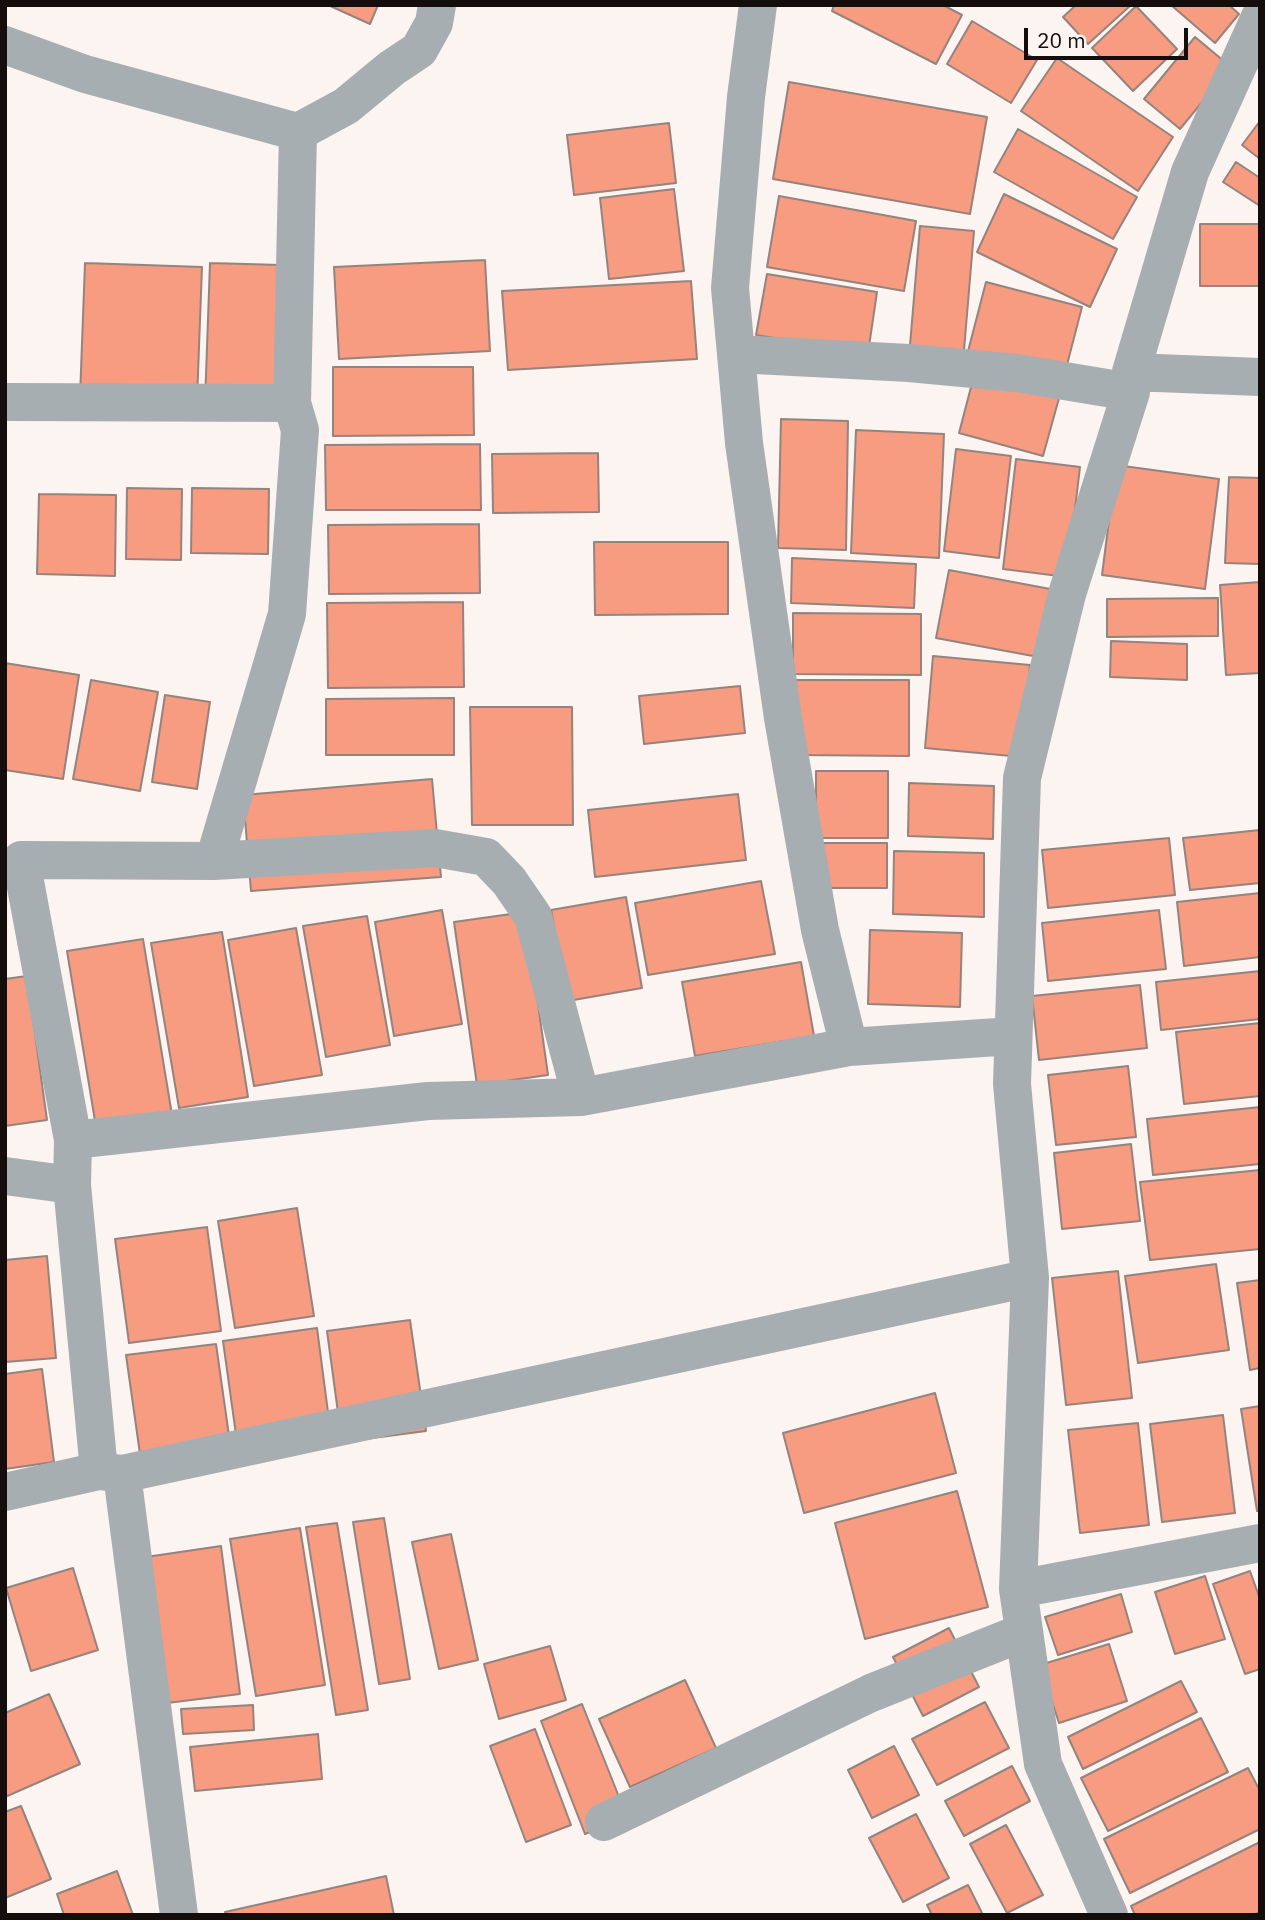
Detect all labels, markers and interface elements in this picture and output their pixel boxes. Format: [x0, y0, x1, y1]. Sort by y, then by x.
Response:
scale bar [1027, 14, 1192, 58]
text: 20 m [1037, 26, 1086, 54]

